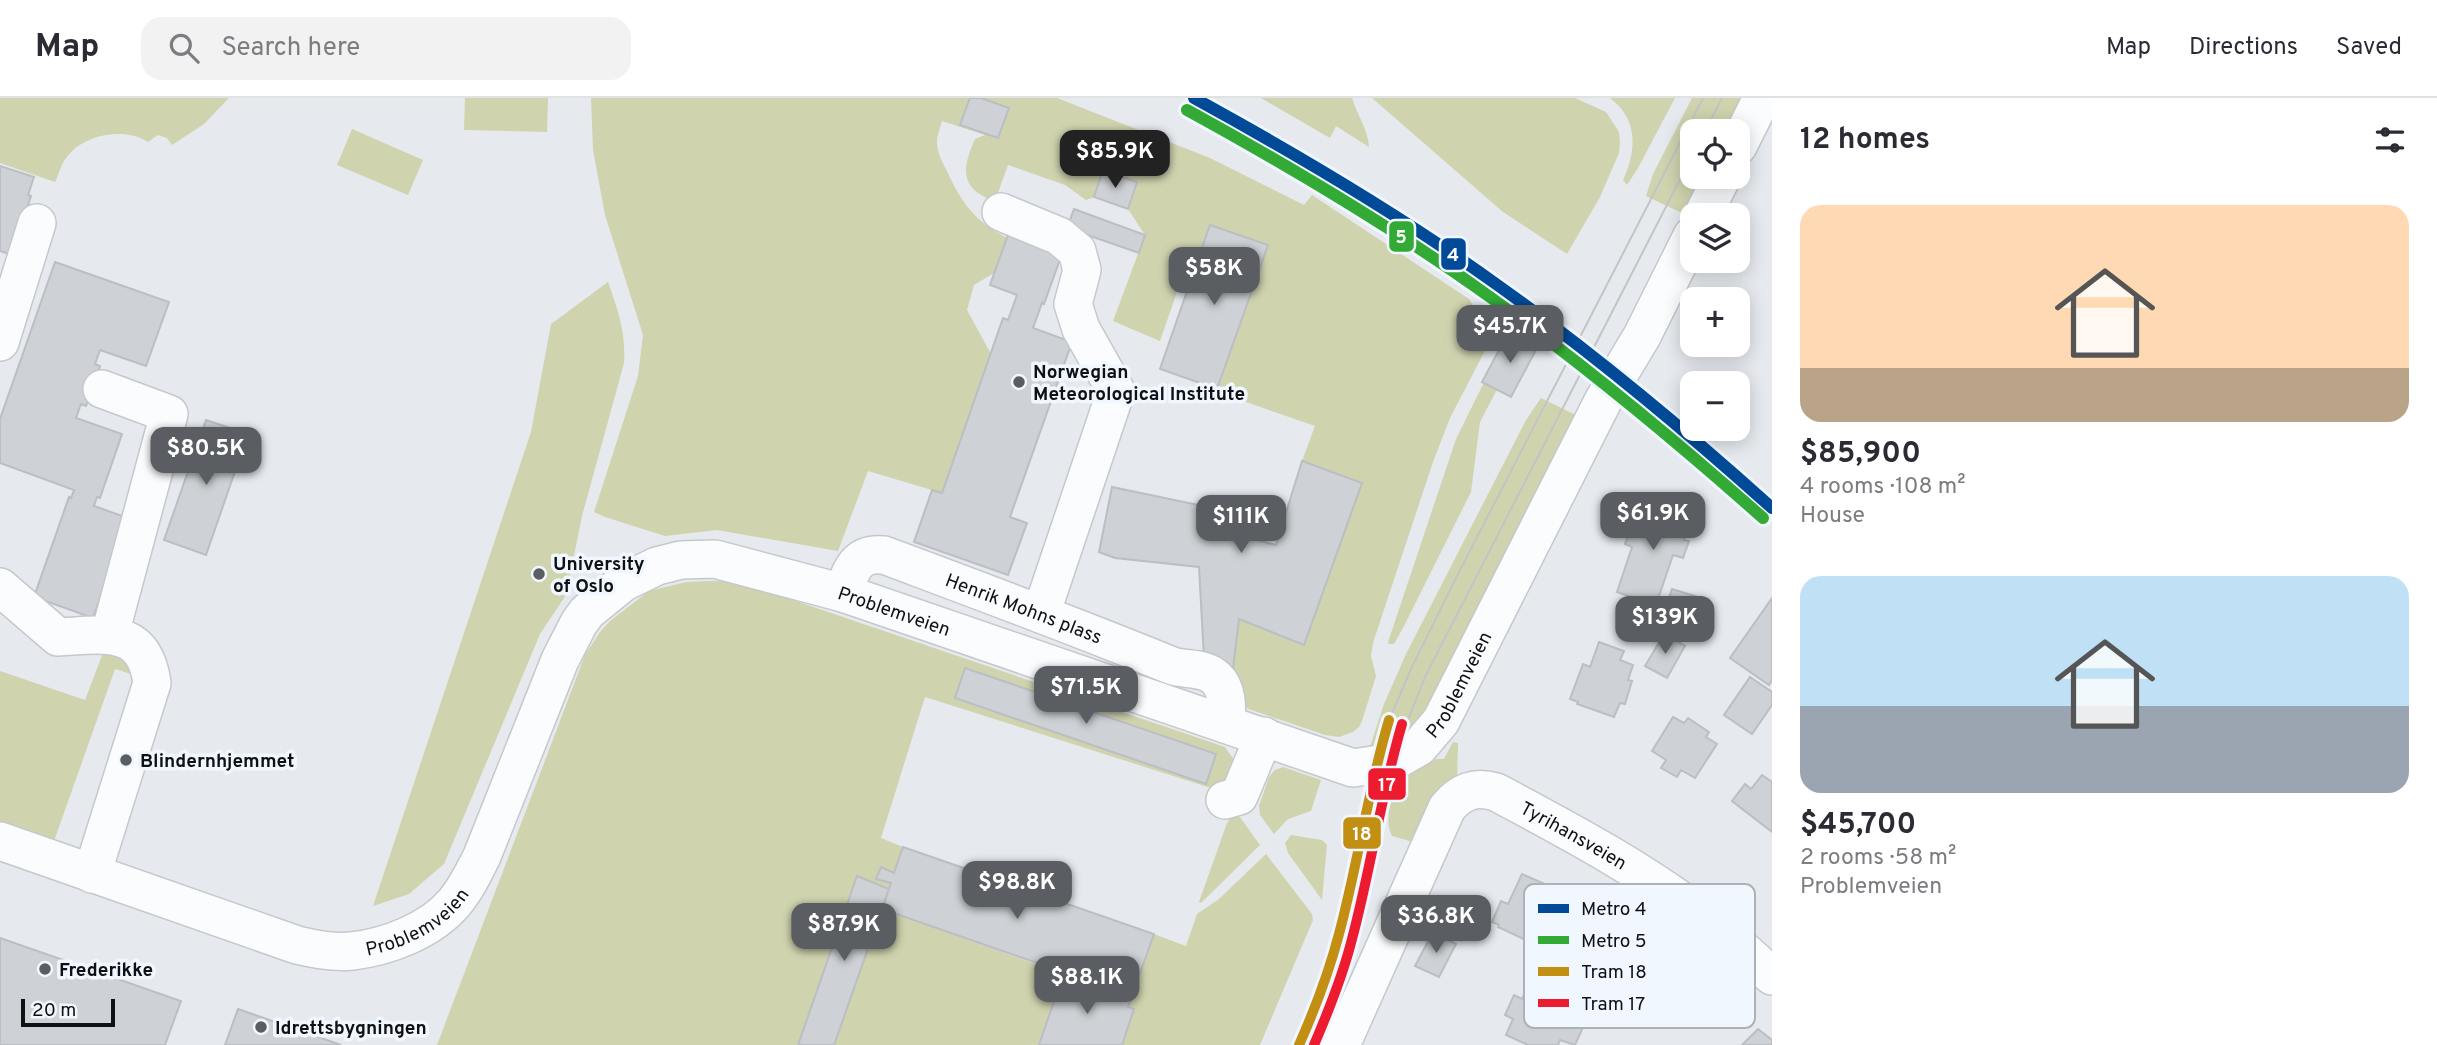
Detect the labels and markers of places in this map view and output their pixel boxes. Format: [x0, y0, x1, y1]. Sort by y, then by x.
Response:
pin: $85.9K [1058, 130, 1172, 190]
pin: $58K [1173, 248, 1255, 307]
pin: $45.7K [1453, 306, 1567, 365]
place label: Norwegian Meteorological Institute [1033, 361, 1245, 407]
marker: Norwegian Meteorological Institute [1011, 374, 1027, 390]
pin: $80.5K [149, 428, 263, 487]
pin: $61.9K [1596, 492, 1710, 552]
pin: $111K [1192, 496, 1290, 555]
place label: University of Oslo [553, 553, 645, 599]
marker: University of Oslo [531, 566, 547, 582]
pin: $139K [1616, 596, 1714, 656]
pin: $71.5K [1029, 666, 1143, 726]
place label: Blindernhjemmet [140, 750, 295, 774]
marker: Blindernhjemmet [118, 752, 134, 768]
pin: $98.8K [960, 862, 1074, 921]
pin: $36.8K [1379, 896, 1493, 955]
pin: $87.9K [787, 904, 901, 963]
pin: $88.1K [1030, 956, 1144, 1016]
place label: Frederikke [59, 959, 153, 983]
marker: Frederikke [37, 961, 53, 977]
place label: Idrettsbygningen [275, 1017, 427, 1041]
marker: Idrettsbygningen [253, 1019, 269, 1035]

